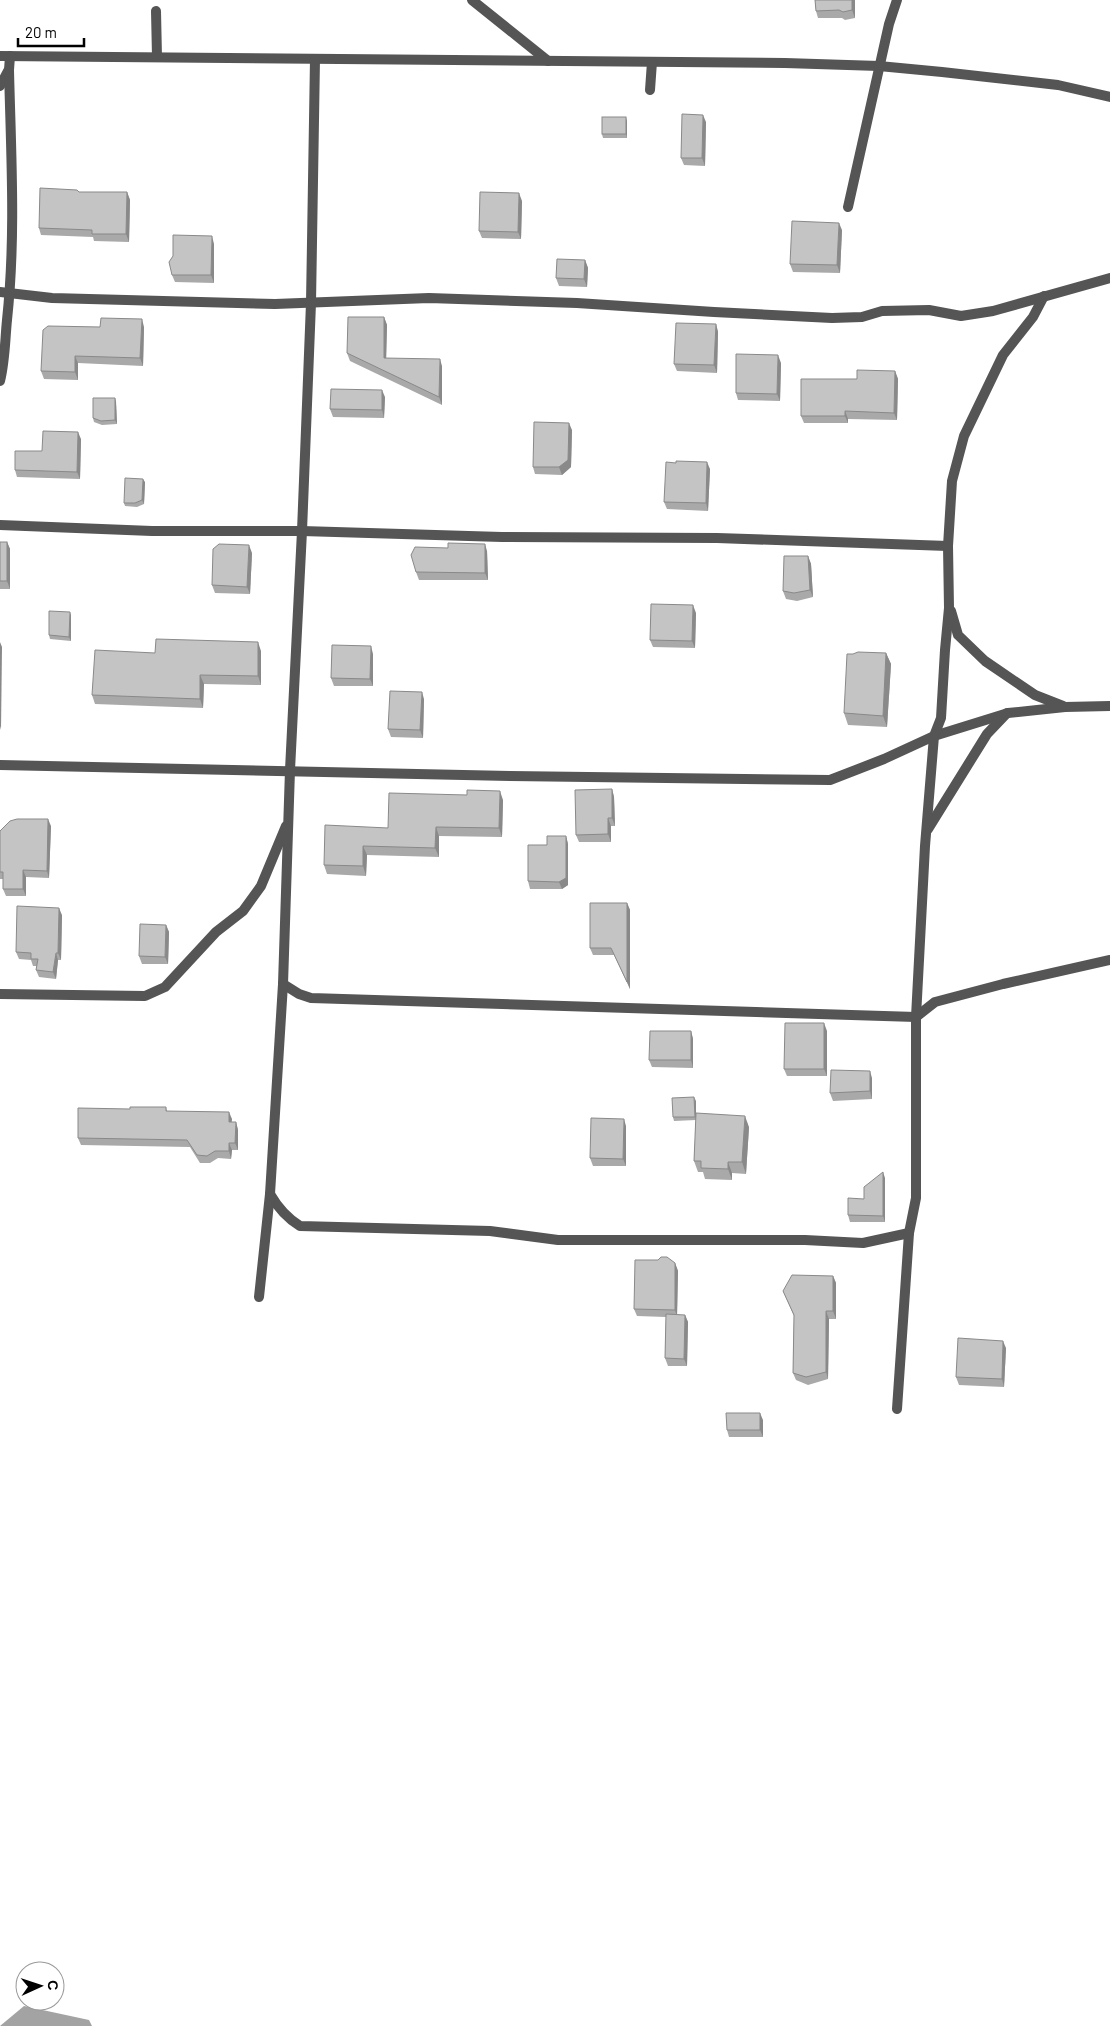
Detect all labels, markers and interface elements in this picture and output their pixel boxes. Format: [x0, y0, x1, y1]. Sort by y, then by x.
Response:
scale bar [18, 15, 84, 47]
text: 20 m [25, 23, 57, 41]
north arrow [15, 1961, 65, 2011]
text: С [45, 1980, 62, 1991]

